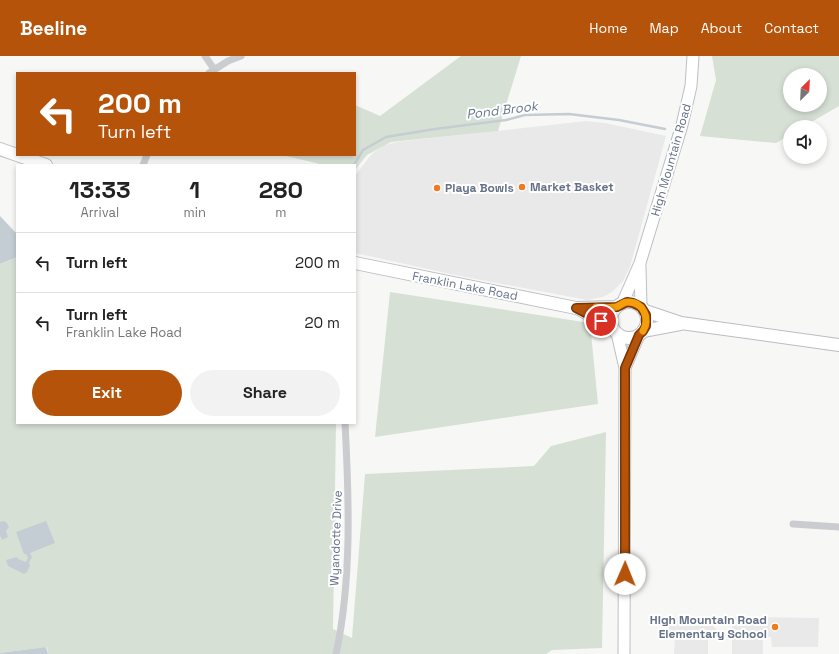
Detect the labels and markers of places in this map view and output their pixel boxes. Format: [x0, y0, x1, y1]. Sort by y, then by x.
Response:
place label: Market Basket [530, 179, 614, 195]
place label: Playa Bowls [445, 180, 514, 196]
marker: Market Basket [517, 182, 527, 192]
marker: Playa Bowls [432, 183, 442, 193]
pin [584, 304, 618, 338]
place label: High Mountain Road Elementary School [650, 612, 767, 642]
marker: High Mountain Road Elementary School [770, 622, 780, 632]

